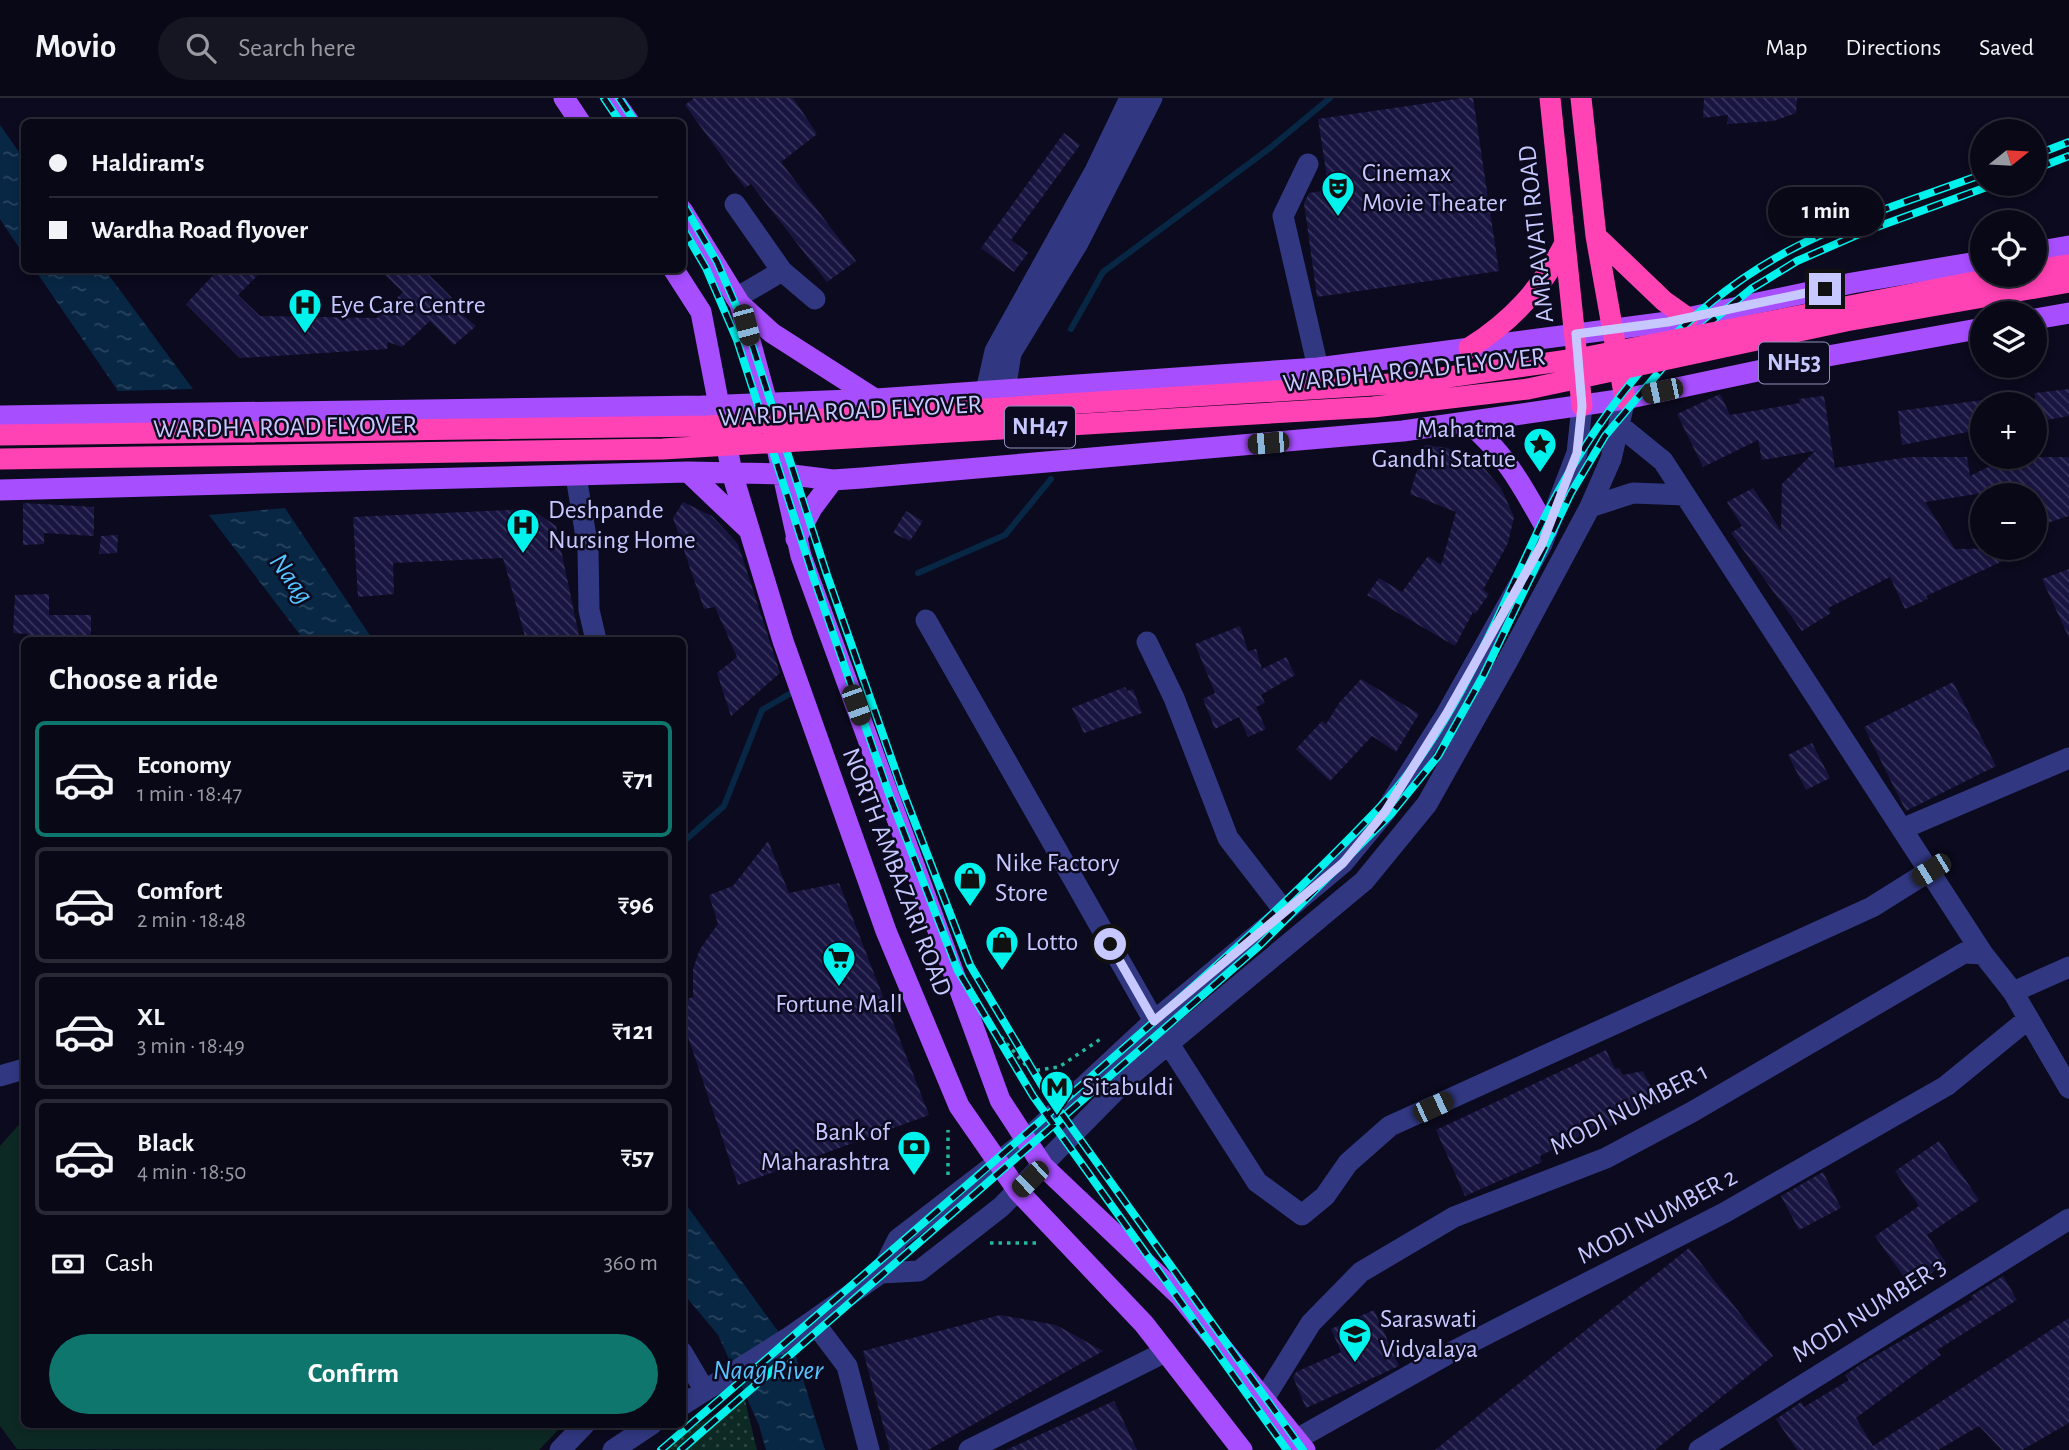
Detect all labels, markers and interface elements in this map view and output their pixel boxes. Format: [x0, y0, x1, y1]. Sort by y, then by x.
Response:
search box [158, 17, 648, 80]
icon: search [182, 29, 220, 67]
text: Movio [35, 31, 116, 64]
text: Search here [238, 35, 356, 61]
text: Map [1765, 36, 1807, 60]
text: Directions [1845, 36, 1941, 60]
text: Saved [1979, 36, 2034, 60]
north arrow [1970, 119, 2048, 196]
map controls [1970, 119, 2047, 560]
street label: AMRAVATI ROAD [1514, 144, 1558, 324]
text: Haldiram's [91, 150, 204, 176]
place label: Cinemax Movie Theater [1362, 160, 1507, 216]
theatre icon: Cinemax Movie Theater [1319, 169, 1357, 218]
callout: 1 min [1767, 188, 1883, 236]
text: 1 min [1802, 200, 1850, 223]
button: locate [1970, 210, 2047, 287]
text: Wardha Road flyover [91, 217, 308, 243]
route end [1809, 273, 1841, 305]
hospital icon: Eye Care Centre [286, 286, 324, 335]
place label: Eye Care Centre [330, 292, 486, 318]
button: layers [1970, 301, 2047, 378]
car [731, 302, 762, 348]
road number: NH53 [1759, 342, 1829, 384]
street label: WARDHA ROAD FLYOVER [1281, 343, 1547, 397]
car [1640, 376, 1685, 406]
street label: WARDHA ROAD FLYOVER [718, 391, 982, 431]
button: + [1970, 392, 2047, 469]
road number: NH47 [1005, 406, 1075, 448]
street label: WARDHA ROAD FLYOVER [153, 412, 417, 442]
place label: Mahatma Gandhi Statue [1372, 416, 1516, 472]
place icon: Mahatma Gandhi Statue [1521, 425, 1559, 474]
car [1247, 431, 1290, 455]
button: − [1970, 483, 2047, 560]
place label: Deshpande Nursing Home [548, 497, 696, 553]
hospital icon: Deshpande Nursing Home [504, 506, 542, 555]
water label: Naag [264, 549, 318, 609]
text: Choose a ride [49, 663, 218, 695]
car [839, 682, 874, 728]
street label: NORTH AMBAZARI ROAD [838, 744, 956, 1000]
icon: car [53, 748, 116, 811]
text: Economy [137, 752, 231, 778]
text: ₹71 [623, 766, 654, 792]
text: 1 min · 18:47 [137, 783, 242, 806]
place label: Nike Factory Store [995, 850, 1120, 906]
car [1908, 850, 1955, 890]
shop icon: Nike Factory Store [951, 859, 989, 908]
icon: car [53, 874, 116, 937]
text: Comfort [137, 878, 222, 904]
text: ₹96 [618, 892, 654, 918]
text: 2 min · 18:48 [137, 909, 246, 932]
shop icon: Lotto [983, 923, 1021, 972]
route start [1094, 928, 1126, 960]
place label: Lotto [1026, 929, 1078, 955]
supermarket icon: Fortune Mall [820, 939, 858, 988]
place label: Fortune Mall [775, 991, 903, 1017]
icon: car [53, 1000, 116, 1063]
text: XL [137, 1004, 164, 1030]
text: ₹121 [612, 1018, 654, 1044]
text: 3 min · 18:49 [137, 1035, 245, 1058]
street label: MODI NUMBER 1 [1546, 1058, 1712, 1160]
metro station icon: Sitabuldi [1038, 1068, 1076, 1117]
place label: Sitabuldi [1082, 1074, 1174, 1100]
car [1410, 1089, 1457, 1125]
place label: Bank of Maharashtra [761, 1119, 892, 1175]
icon: car [53, 1126, 116, 1189]
bank icon: Bank of Maharashtra [895, 1128, 933, 1177]
text: Black [137, 1130, 194, 1156]
text: ₹57 [621, 1144, 654, 1170]
car [1008, 1157, 1053, 1201]
text: 4 min · 18:50 [137, 1161, 246, 1184]
street label: MODI NUMBER 2 [1573, 1163, 1741, 1269]
icon: cash [49, 1245, 87, 1283]
text: Cash [105, 1250, 154, 1276]
text: 360 m [603, 1252, 658, 1275]
street label: MODI NUMBER 3 [1788, 1252, 1950, 1368]
place label: Saraswati Vidyalaya [1380, 1306, 1478, 1362]
school or university icon: Saraswati Vidyalaya [1336, 1315, 1374, 1364]
button: Confirm [49, 1334, 658, 1414]
water label: Naag River [713, 1357, 824, 1385]

